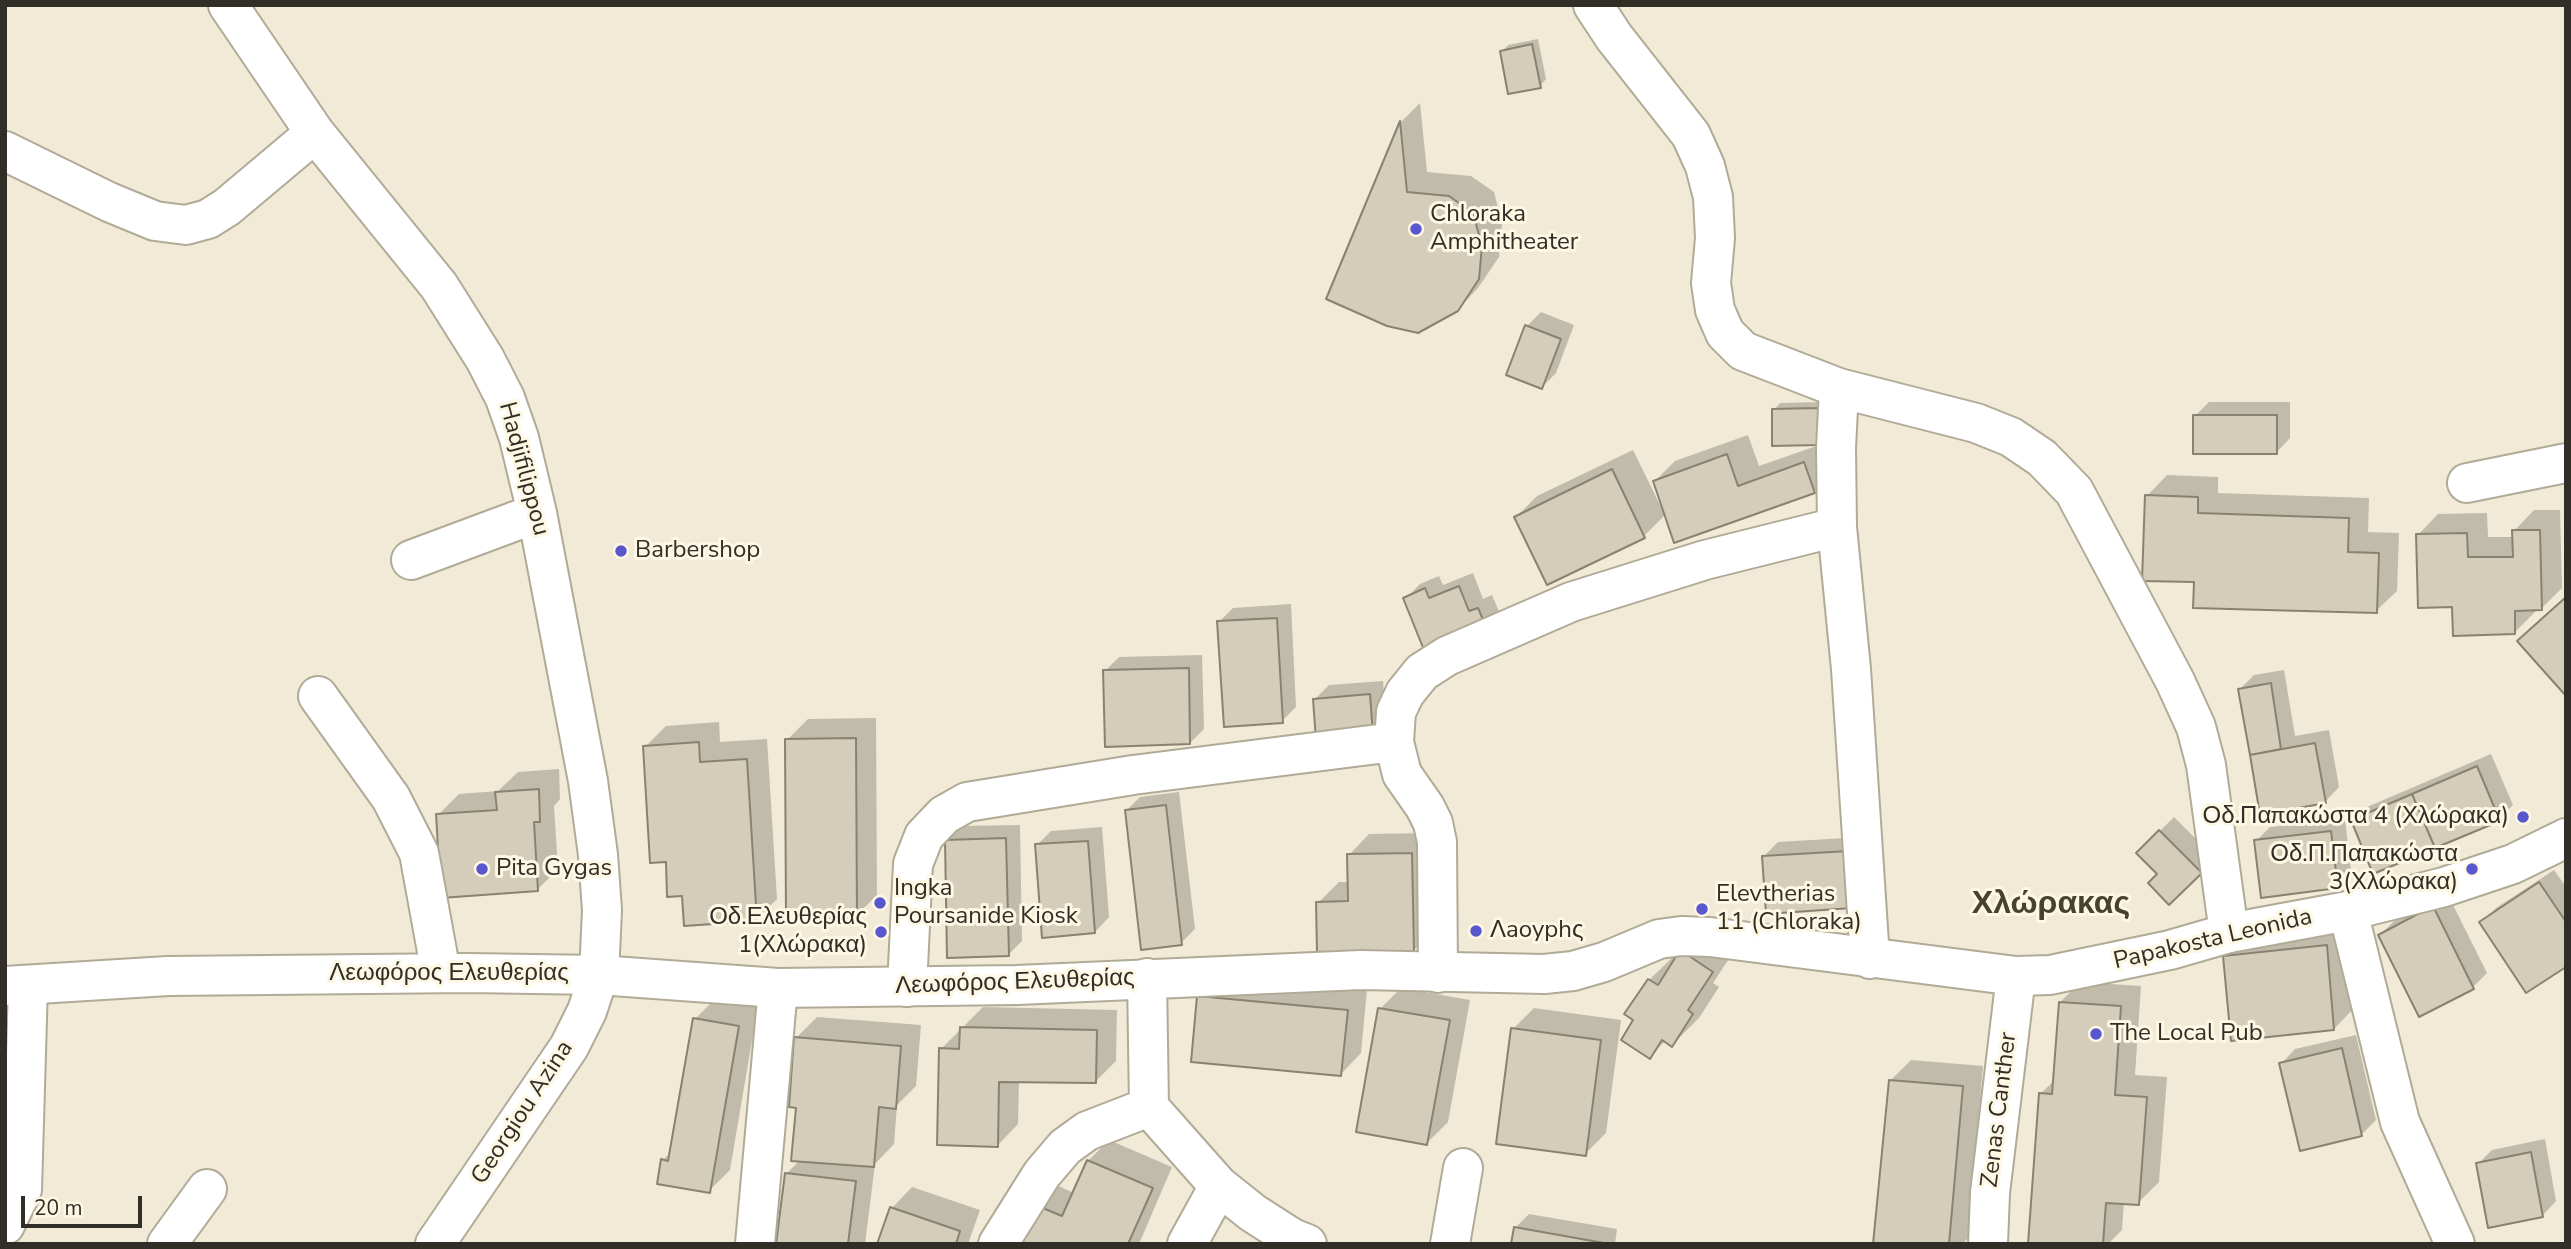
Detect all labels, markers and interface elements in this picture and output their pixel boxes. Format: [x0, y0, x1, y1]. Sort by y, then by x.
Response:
place label: Chloraka Amphitheater [1430, 201, 1578, 257]
marker: Chloraka Amphitheater [1408, 221, 1424, 237]
street label: Hadjifilippou [491, 399, 555, 539]
place label: Barbershop [635, 537, 760, 565]
marker: Barbershop [613, 543, 629, 559]
place label: Οδ.Παπακώστα 4 (Χλώρακα) [2203, 803, 2509, 831]
marker: Οδ.Παπακώστα 4 (Χλώρακα) [2515, 809, 2531, 825]
place label: Οδ.Π.Παπακώστα 3(Χλώρακα) [2270, 841, 2458, 897]
place label: Pita Gygas [496, 855, 612, 883]
marker: Pita Gygas [474, 861, 490, 877]
marker: Οδ.Π.Παπακώστα 3(Χλώρακα) [2464, 861, 2480, 877]
place label: Ingka Poursanide Kiosk [894, 875, 1078, 931]
place label: Elevtherias 11 (Chloraka) [1716, 881, 1862, 937]
district label: Χλώρακας [1972, 886, 2130, 924]
marker: Ingka Poursanide Kiosk [872, 895, 888, 911]
marker: Elevtherias 11 (Chloraka) [1694, 901, 1710, 917]
street label: Papakosta Leonida [2111, 903, 2315, 977]
place label: Οδ.Ελευθερίας 1(Χλώρακα) [709, 904, 867, 960]
place label: Λaoyphς [1490, 917, 1583, 945]
marker: Λaoyphς [1468, 923, 1484, 939]
marker: Οδ.Ελευθερίας 1(Χλώρακα) [873, 924, 889, 940]
street label: Λεωφόρος Ελευθερίας [329, 960, 569, 988]
street label: Λεωφόρος Ελευθερίας [895, 964, 1135, 1002]
place label: The Local Pub [2110, 1020, 2263, 1048]
marker: The Local Pub [2088, 1026, 2104, 1042]
street label: Zenas Canther [1976, 1031, 2024, 1189]
street label: Georgiou Azina [466, 1036, 580, 1190]
scale bar [24, 1182, 145, 1226]
text: 20 m [34, 1194, 83, 1222]

